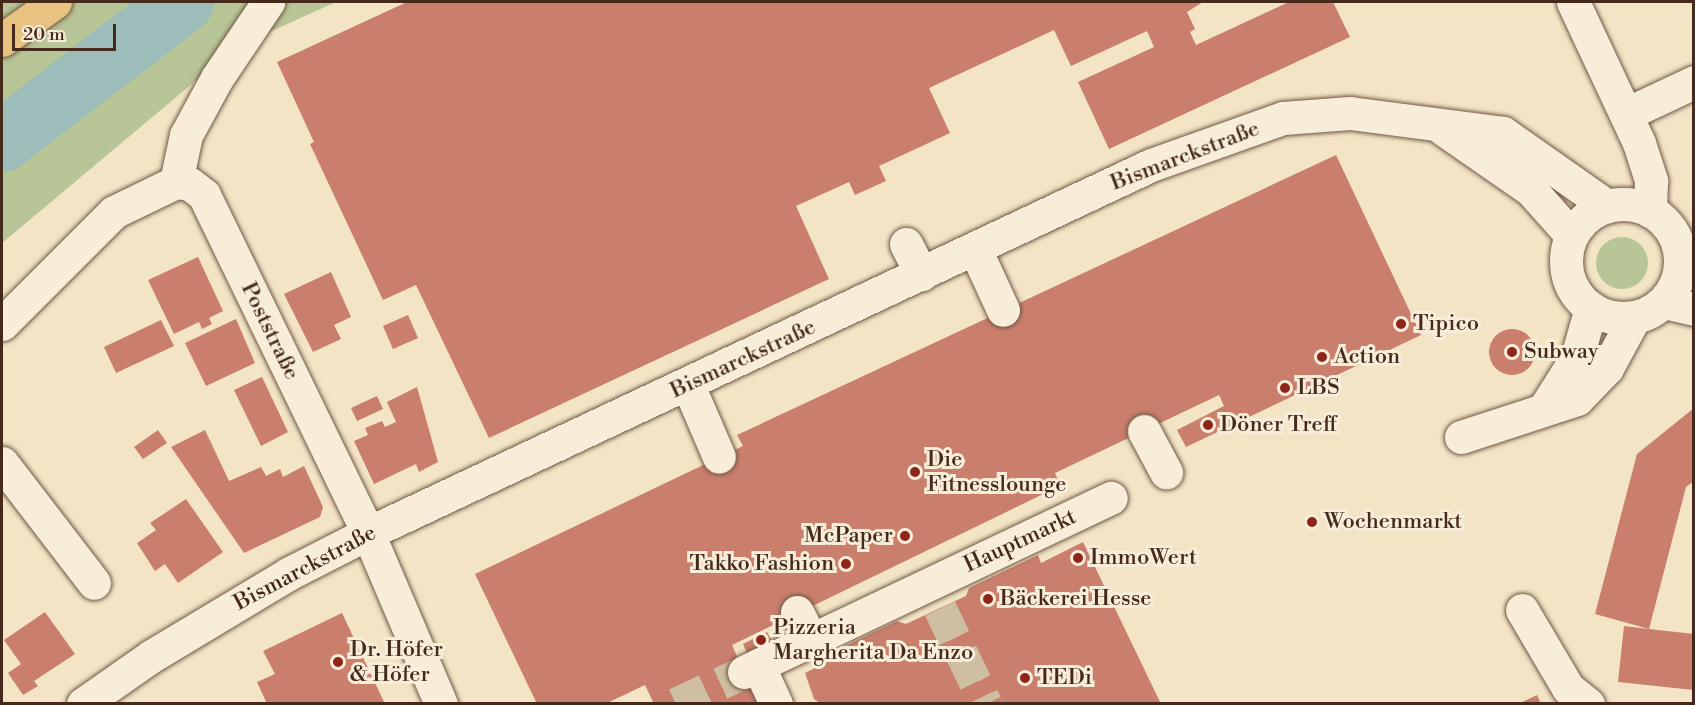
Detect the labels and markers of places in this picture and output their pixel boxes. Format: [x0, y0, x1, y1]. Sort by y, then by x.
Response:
place label: Tipico [1413, 311, 1479, 337]
marker: Tipico [1394, 317, 1408, 331]
place label: Subway [1524, 339, 1598, 365]
place label: Action [1334, 344, 1400, 370]
marker: Subway [1505, 345, 1519, 359]
marker: Action [1315, 350, 1329, 364]
place label: LBS [1297, 375, 1340, 401]
marker: LBS [1278, 381, 1292, 395]
place label: Döner Treff [1220, 412, 1337, 438]
marker: Döner Treff [1201, 418, 1215, 432]
place label: Die Fitnesslounge [927, 446, 1066, 498]
marker: Die Fitnesslounge [908, 465, 922, 479]
place label: Wochenmarkt [1324, 509, 1462, 535]
marker: Wochenmarkt [1305, 515, 1319, 529]
place label: McPaper [804, 523, 893, 549]
marker: McPaper [898, 529, 912, 543]
place label: ImmoWert [1090, 545, 1197, 571]
place label: Takko Fashion [689, 551, 834, 577]
marker: ImmoWert [1071, 551, 1085, 565]
marker: Takko Fashion [839, 557, 853, 571]
place label: Bäckerei Hesse [1000, 586, 1151, 612]
marker: Bäckerei Hesse [981, 592, 995, 606]
place label: Pizzeria Margherita Da Enzo [773, 614, 973, 666]
marker: Pizzeria Margherita Da Enzo [754, 633, 768, 647]
place label: Dr. Höfer & Höfer [350, 636, 443, 688]
marker: Dr. Höfer & Höfer [331, 655, 345, 669]
place label: TEDi [1037, 665, 1092, 691]
marker: TEDi [1018, 671, 1032, 685]

